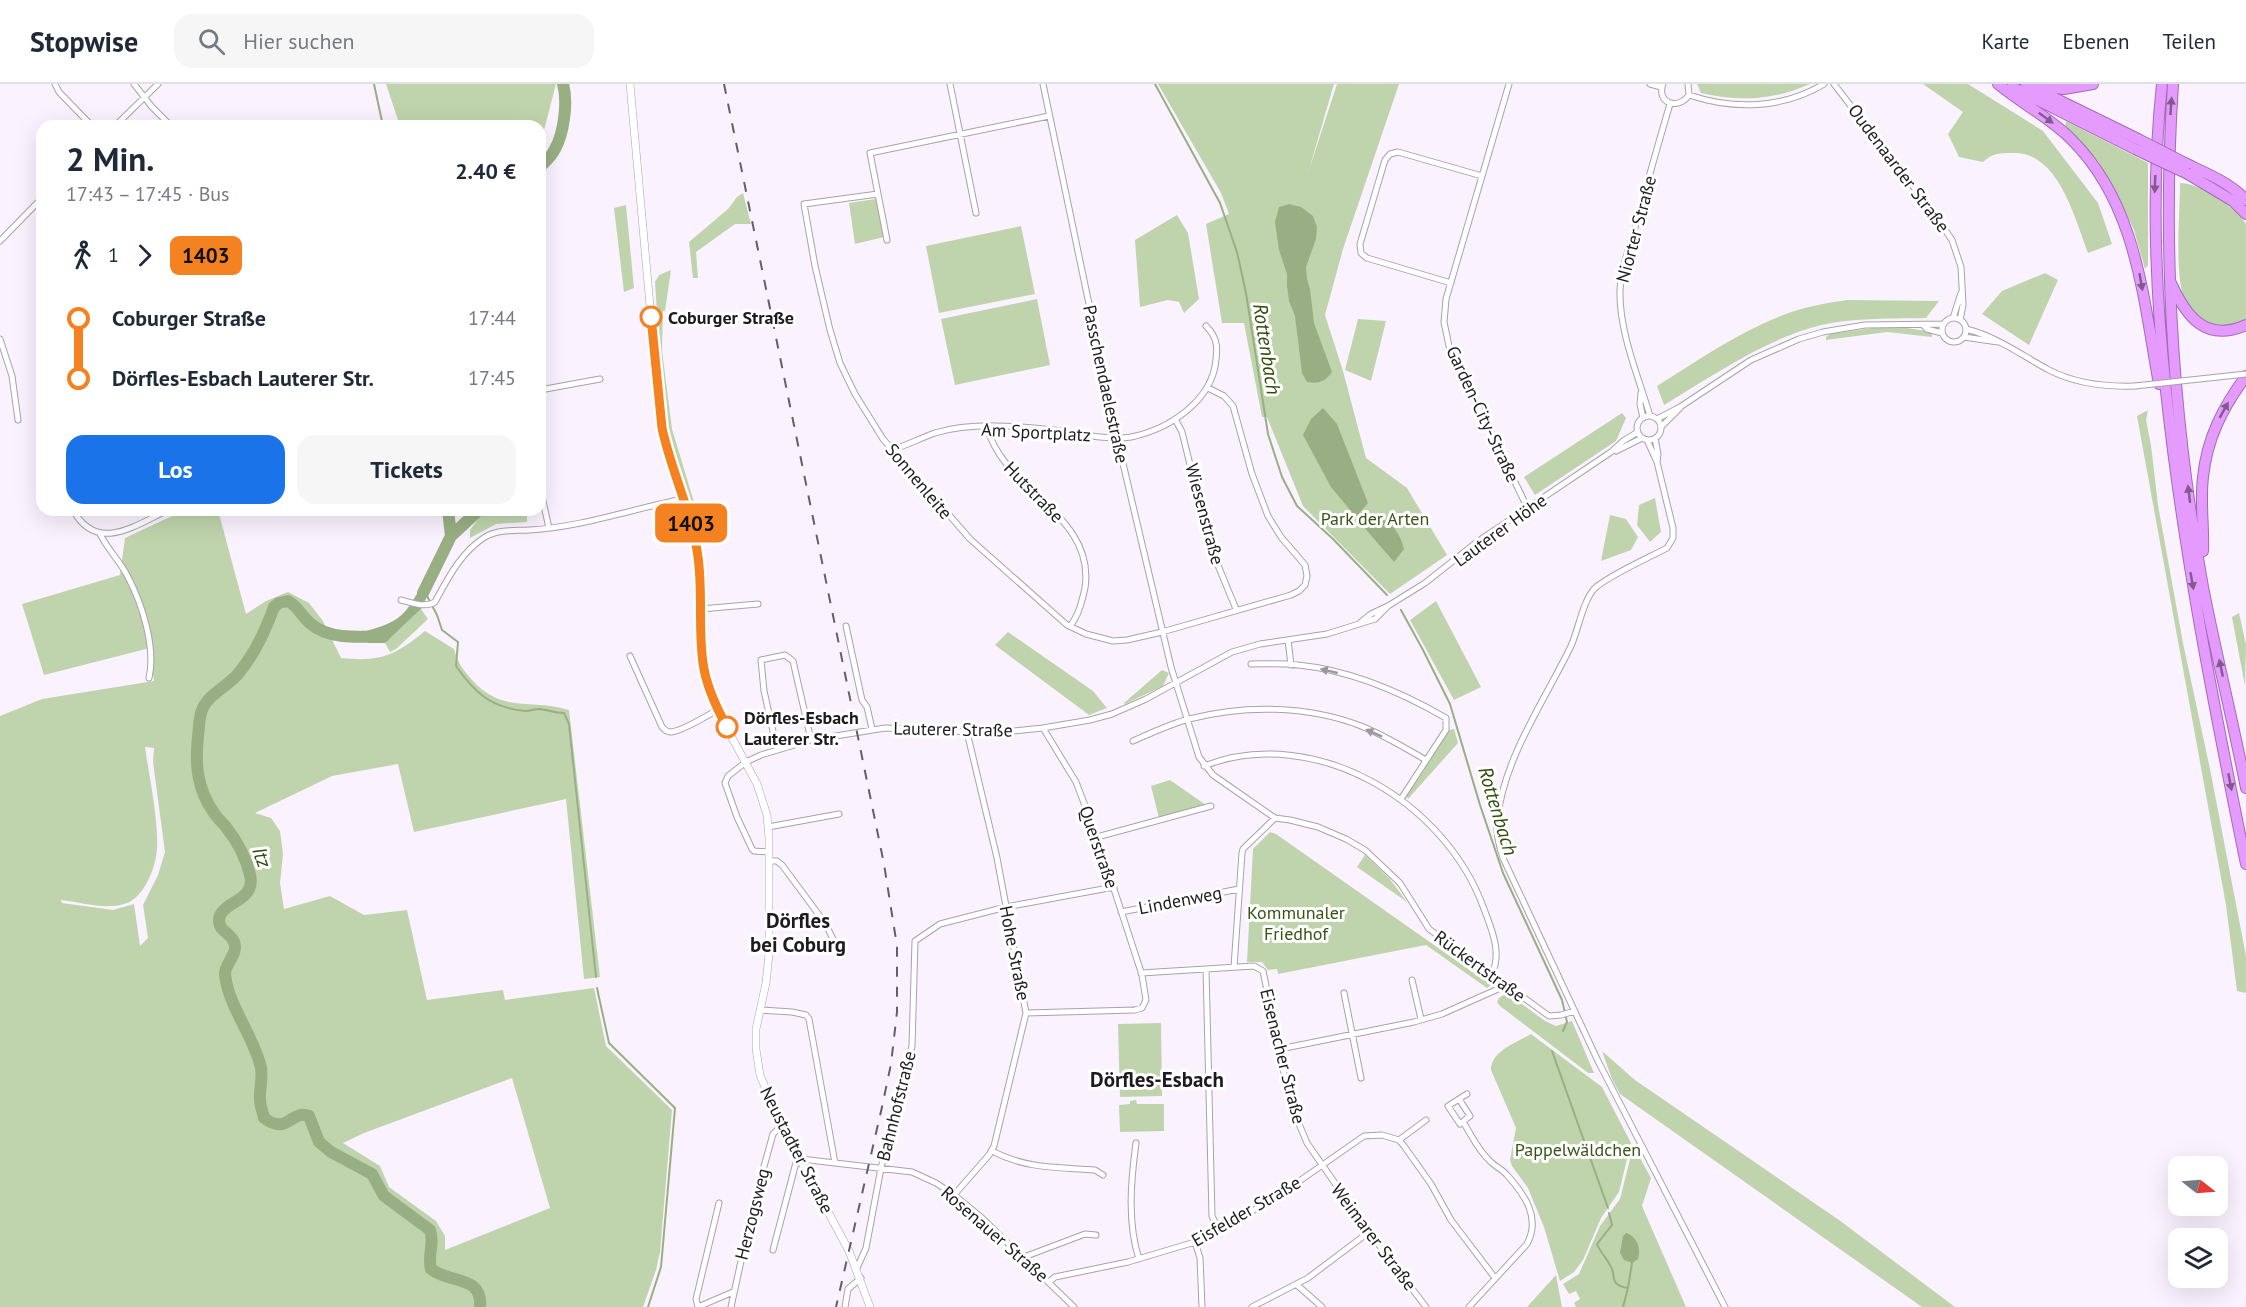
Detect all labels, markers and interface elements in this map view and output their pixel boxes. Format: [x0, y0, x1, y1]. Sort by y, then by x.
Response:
search box [174, 14, 594, 68]
text: Stopwise [30, 23, 138, 60]
icon: search [195, 25, 228, 58]
text: Hier suchen [243, 27, 355, 55]
text: Karte [1982, 28, 2030, 55]
text: Ebenen [2063, 28, 2129, 55]
text: Teilen [2162, 28, 2216, 55]
one-way arrow [2167, 96, 2176, 115]
street label: Oudenaarder Straße [1843, 99, 1955, 237]
one-way arrow [2037, 112, 2053, 124]
text: 2 Min. [66, 137, 154, 180]
text: 2.40 € [455, 157, 516, 185]
street label: Niorter Straße [1611, 173, 1661, 285]
one-way arrow [2151, 175, 2160, 194]
text: 17:43 – 17:45 · Bus [66, 181, 230, 207]
icon: walk [66, 239, 99, 272]
icon: forward [128, 239, 161, 272]
text: 1 [108, 242, 119, 268]
text: 1403 [182, 242, 230, 269]
one-way arrow [2136, 273, 2145, 292]
water label: Rottenbach [1247, 302, 1287, 396]
street label: Passchendaelestraße [1078, 303, 1134, 465]
text: Coburger Straße [112, 304, 266, 332]
text: 17:44 [468, 305, 516, 331]
marker: Coburger Straße [640, 306, 662, 328]
place label: Coburger Straße [668, 306, 794, 329]
street label: Garden-City-Straße [1441, 342, 1525, 486]
text: Dörfles-Esbach Lauterer Str. [112, 364, 374, 392]
text: 17:45 [468, 365, 516, 391]
one-way arrow [2219, 401, 2229, 418]
street label: Am Sportplatz [981, 418, 1091, 446]
button: Los [66, 435, 285, 504]
button: Tickets [297, 435, 516, 504]
street label: Sonnenleite [881, 438, 957, 524]
street label: Hutstraße [999, 457, 1069, 527]
street label: Wiesenstraße [1180, 461, 1230, 567]
one-way arrow [2185, 484, 2194, 503]
street label: Lauterer Höhe [1449, 488, 1551, 572]
line badge: 1403 [649, 504, 733, 542]
park label: Park der Arten [1321, 507, 1429, 530]
text: 1403 [667, 510, 715, 537]
one-way arrow [2188, 572, 2197, 591]
one-way arrow [2216, 658, 2225, 677]
one-way arrow [1319, 666, 1338, 675]
place label: Dörfles-Esbach Lauterer Str. [744, 706, 859, 750]
marker: Dörfles-Esbach Lauterer Str. [716, 716, 738, 738]
street label: Lauterer Straße [893, 716, 1013, 742]
one-way arrow [1366, 728, 1383, 737]
water label: Rottenbach [1472, 763, 1524, 859]
one-way arrow [2226, 772, 2235, 791]
street label: Querstraße [1074, 803, 1124, 891]
water label: Itz [246, 843, 278, 871]
street label: Lindenweg [1136, 881, 1224, 919]
park label: Kommunaler Friedhof [1247, 901, 1345, 945]
street label: Hohe Straße [995, 904, 1035, 1002]
district label: Dörfles bei Coburg [750, 907, 846, 958]
street label: Rückertstraße [1430, 925, 1530, 1007]
street label: Eisenacher Straße [1255, 986, 1311, 1126]
street label: Bahnhofstraße [871, 1049, 921, 1163]
district label: Dörfles-Esbach [1090, 1066, 1224, 1093]
street label: Neustadter Straße [755, 1083, 839, 1217]
park label: Pappelwäldchen [1515, 1138, 1641, 1161]
north arrow [2168, 1156, 2228, 1216]
map controls [2168, 1156, 2228, 1288]
street label: Herzogsweg [730, 1166, 774, 1262]
street label: Eisfelder Straße [1187, 1170, 1305, 1252]
street label: Weimarer Straße [1326, 1179, 1422, 1295]
street label: Rosenauer Straße [936, 1181, 1054, 1287]
button: layers [2168, 1228, 2228, 1288]

